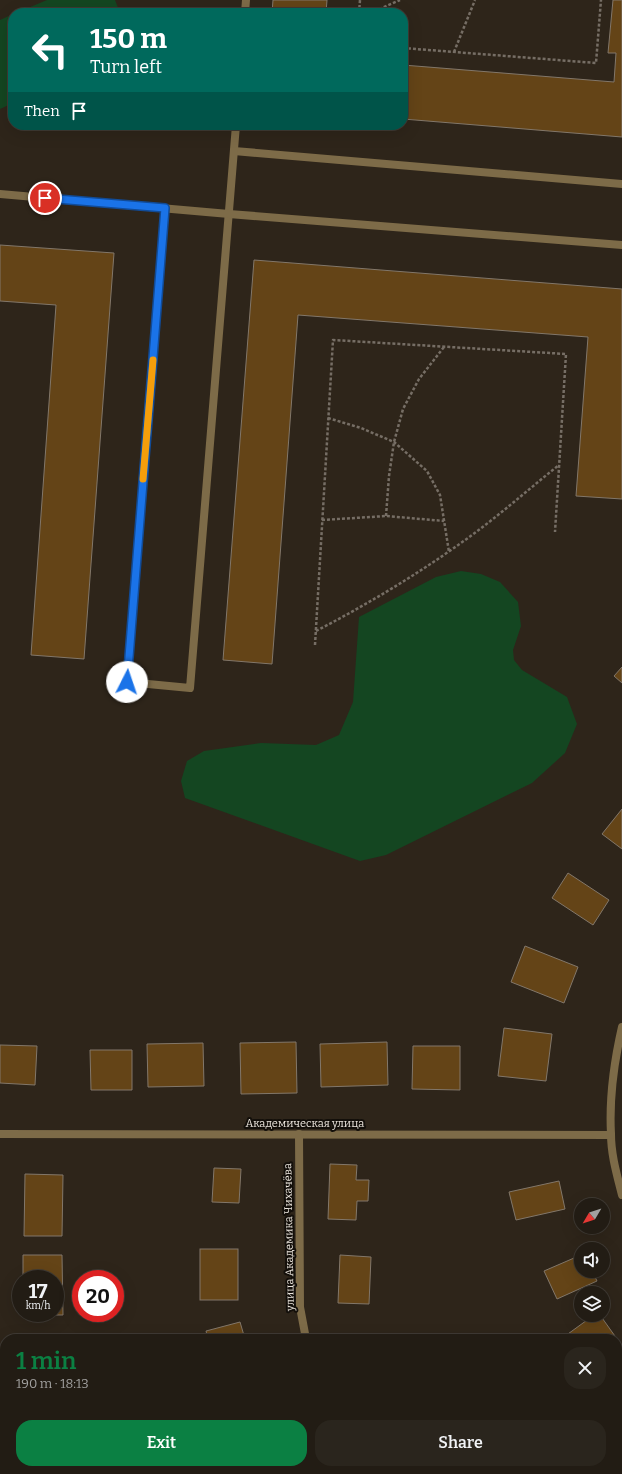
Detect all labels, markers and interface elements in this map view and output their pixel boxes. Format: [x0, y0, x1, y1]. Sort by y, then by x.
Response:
text: 150 m [90, 22, 167, 55]
icon: left [24, 24, 76, 76]
text: Turn left [90, 56, 162, 78]
icon: arrive [68, 100, 90, 122]
text: Then [24, 102, 60, 120]
pin [28, 181, 62, 215]
icon: arrive [34, 187, 56, 209]
position arrow [106, 661, 148, 703]
street label: Академическая улица [246, 1117, 364, 1130]
street label: улица Академика Чихачёва [281, 1163, 297, 1312]
north arrow [574, 1198, 610, 1234]
map controls [574, 1198, 610, 1322]
button: sound [574, 1242, 610, 1278]
speed limit sign: 20 [72, 1270, 124, 1322]
text: 17 [28, 1279, 48, 1303]
button: layers [574, 1286, 610, 1322]
text: km/h [26, 1300, 50, 1312]
text: 1 min [16, 1347, 76, 1375]
button: close [564, 1347, 606, 1389]
text: 190 m · 18:13 [16, 1376, 89, 1391]
button: Exit [16, 1420, 307, 1466]
button: Share [315, 1420, 606, 1466]

